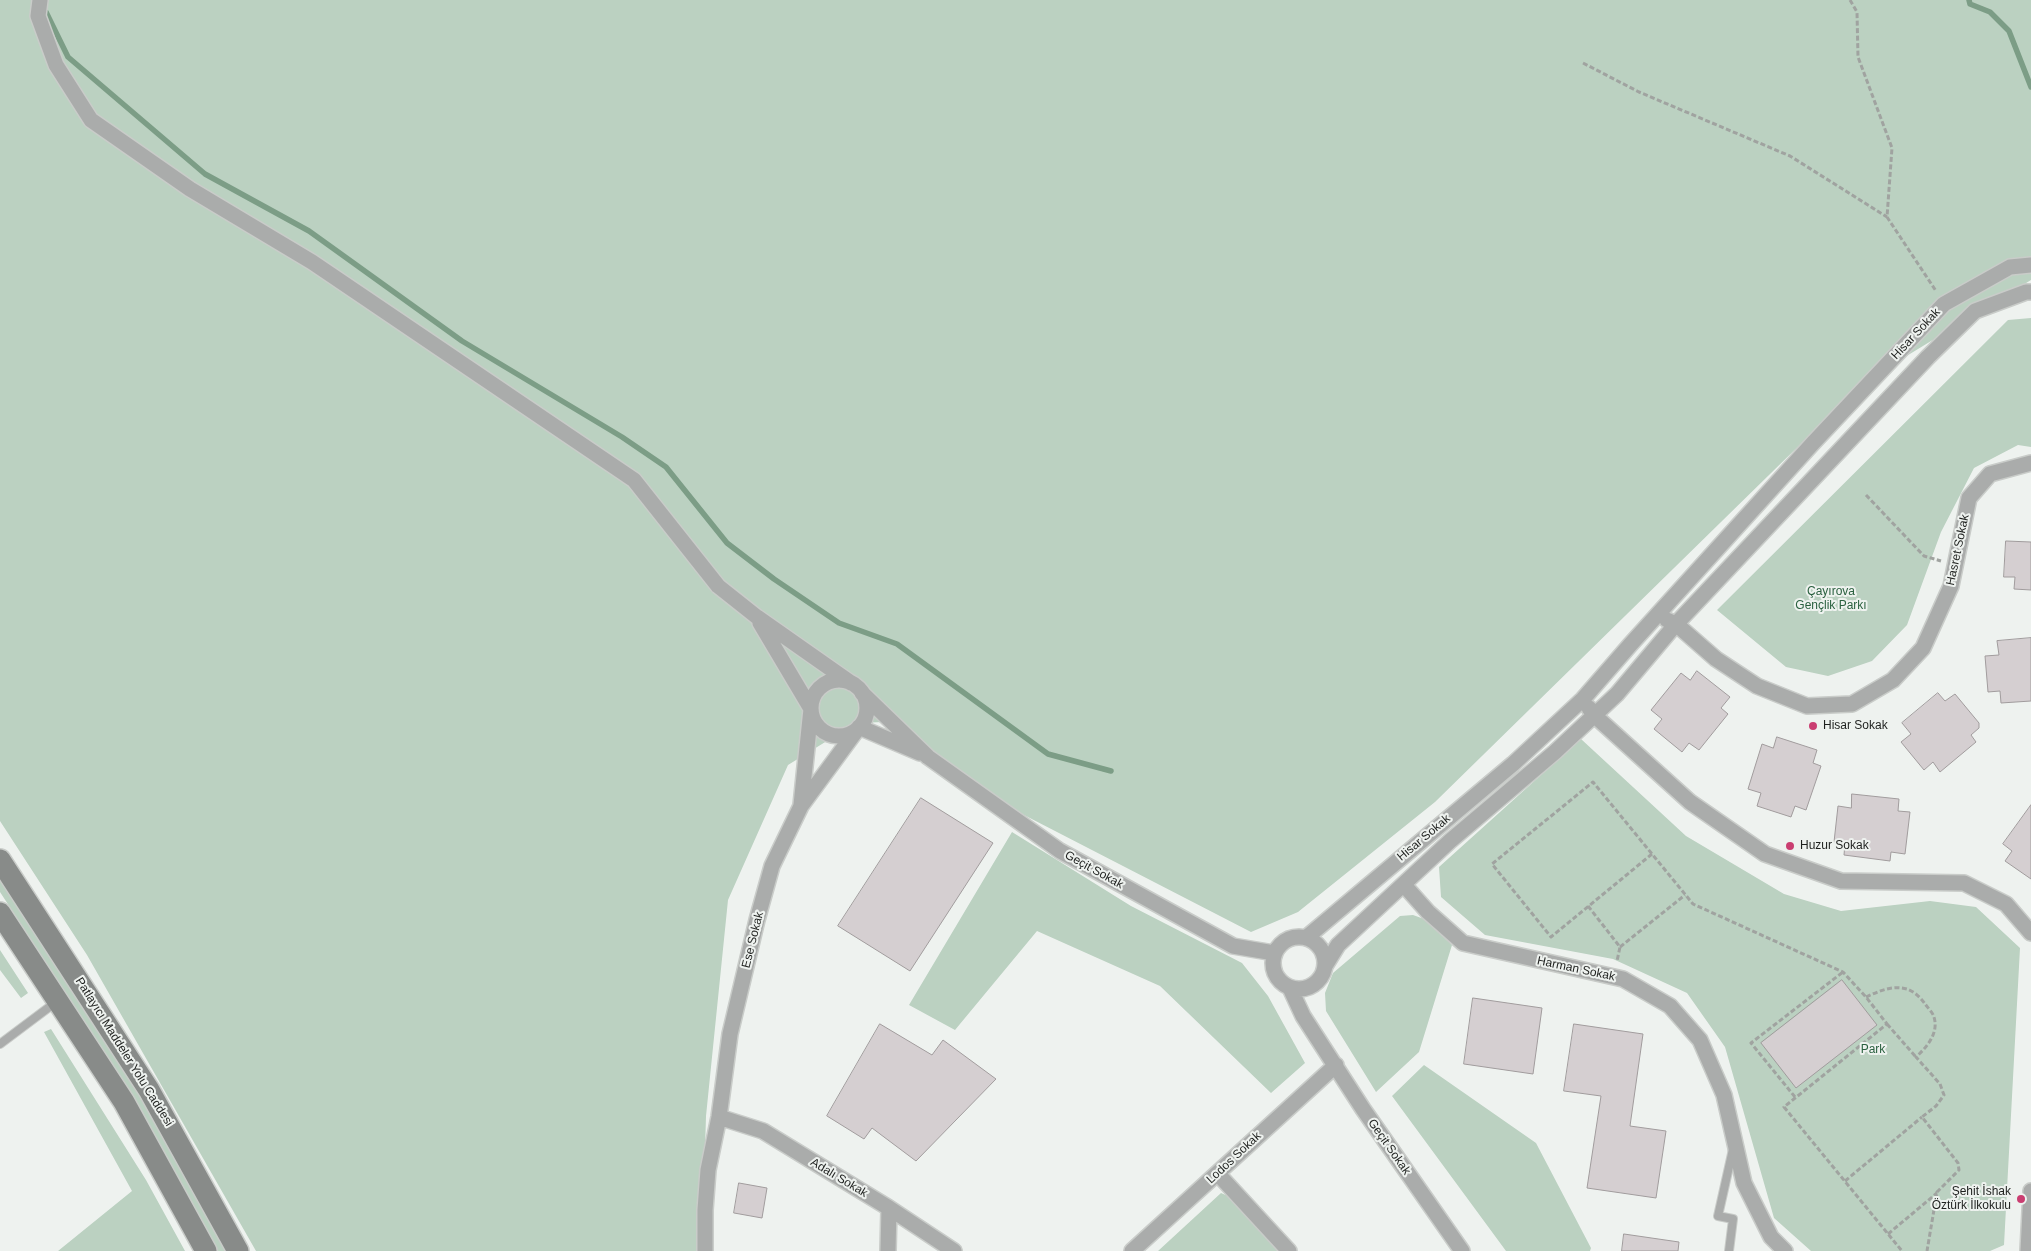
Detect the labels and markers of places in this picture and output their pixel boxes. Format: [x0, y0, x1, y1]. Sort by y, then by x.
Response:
place label: Hisar Sokak [1823, 719, 1888, 733]
marker: Hisar Sokak [1807, 720, 1819, 732]
place label: Huzur Sokak [1800, 839, 1869, 853]
marker: Huzur Sokak [1784, 840, 1796, 852]
place label: Şehit İshak Öztürk İlkokulu [1932, 1185, 2011, 1213]
marker: Şehit İshak Öztürk İlkokulu [2015, 1193, 2027, 1205]

